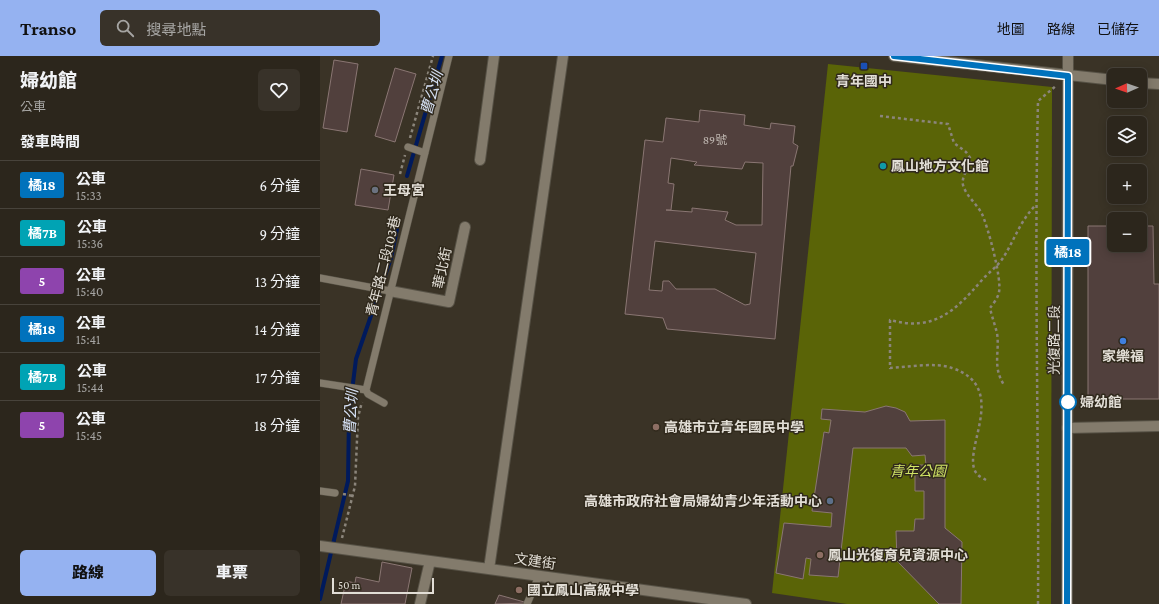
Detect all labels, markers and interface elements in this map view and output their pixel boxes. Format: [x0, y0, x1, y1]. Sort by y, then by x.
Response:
search box [100, 10, 380, 46]
icon: search [114, 17, 136, 39]
text: Transo [20, 18, 76, 39]
text: 地圖 [997, 21, 1025, 37]
text: 路線 [1047, 21, 1075, 37]
text: 已儲存 [1097, 21, 1139, 37]
text: 搜尋地點 [146, 22, 206, 38]
marker: 青年國中 [859, 61, 869, 71]
water label: 曹公圳 [418, 67, 446, 117]
north arrow [1107, 68, 1147, 108]
map controls [1107, 68, 1147, 252]
button: heart [258, 69, 300, 111]
text: 婦幼館 [20, 70, 77, 91]
place label: 青年國中 [836, 73, 892, 89]
text: 公車 [20, 99, 46, 114]
button: layers [1107, 116, 1147, 156]
house number: 89號 [703, 133, 727, 147]
text: 發車時間 [20, 134, 80, 150]
place label: 鳳山地方文化館 [891, 158, 989, 174]
marker: 鳳山地方文化館 [878, 161, 888, 171]
button: + [1107, 164, 1147, 204]
text: 公車 [76, 171, 106, 187]
text: 橘18 [28, 177, 56, 193]
text: 6 分鐘 [260, 178, 300, 194]
place label: 王母宮 [383, 182, 425, 198]
marker: 王母宮 [370, 185, 380, 195]
text: 15:33 [76, 188, 102, 203]
button: − [1107, 212, 1147, 252]
street label: 青年路二段103巷 [363, 214, 403, 318]
text: 公車 [77, 219, 107, 235]
text: 橘7B [28, 225, 57, 241]
text: 9 分鐘 [260, 226, 300, 242]
text: 15:36 [77, 236, 103, 251]
line badge: 橘18 [1045, 239, 1091, 265]
text: 橘18 [1054, 244, 1082, 260]
street label: 華北街 [430, 246, 454, 290]
text: 公車 [76, 267, 106, 283]
text: 5 [39, 273, 45, 289]
text: 13 分鐘 [255, 274, 300, 290]
text: 15:40 [76, 284, 103, 299]
street label: 光復路二段 [1046, 305, 1062, 375]
text: 公車 [76, 315, 106, 331]
text: 橘18 [28, 321, 56, 337]
text: 14 分鐘 [255, 322, 300, 338]
text: 15:41 [76, 332, 100, 347]
marker: 家樂福 [1118, 336, 1128, 346]
place label: 家樂福 [1102, 348, 1144, 364]
text: 公車 [77, 363, 107, 379]
text: 橘7B [28, 369, 57, 385]
text: 17 分鐘 [255, 370, 300, 386]
text: 15:44 [77, 380, 104, 395]
water label: 曹公圳 [341, 387, 361, 435]
marker: 婦幼館 [1059, 393, 1077, 411]
place label: 婦幼館 [1080, 394, 1122, 410]
text: 公車 [76, 411, 106, 427]
text: 5 [39, 417, 45, 433]
text: 18 分鐘 [254, 418, 300, 434]
place label: 高雄市立青年國民中學 [664, 419, 804, 435]
marker: 高雄市立青年國民中學 [651, 422, 661, 432]
text: 15:45 [76, 428, 102, 443]
park label: 青年公園 [890, 463, 948, 479]
place label: 高雄市政府社會局婦幼青少年活動中心 [584, 493, 822, 509]
marker: 高雄市政府社會局婦幼青少年活動中心 [825, 496, 835, 506]
place label: 鳳山光復育兒資源中心 [828, 547, 968, 563]
button: 路線 [20, 550, 156, 596]
button: 車票 [164, 550, 300, 596]
street label: 文建街 [513, 550, 557, 572]
marker: 鳳山光復育兒資源中心 [815, 550, 825, 560]
scale bar [332, 576, 434, 595]
text: 50 m [338, 579, 360, 591]
place label: 國立鳳山高級中學 [527, 582, 639, 598]
marker: 國立鳳山高級中學 [514, 585, 524, 595]

